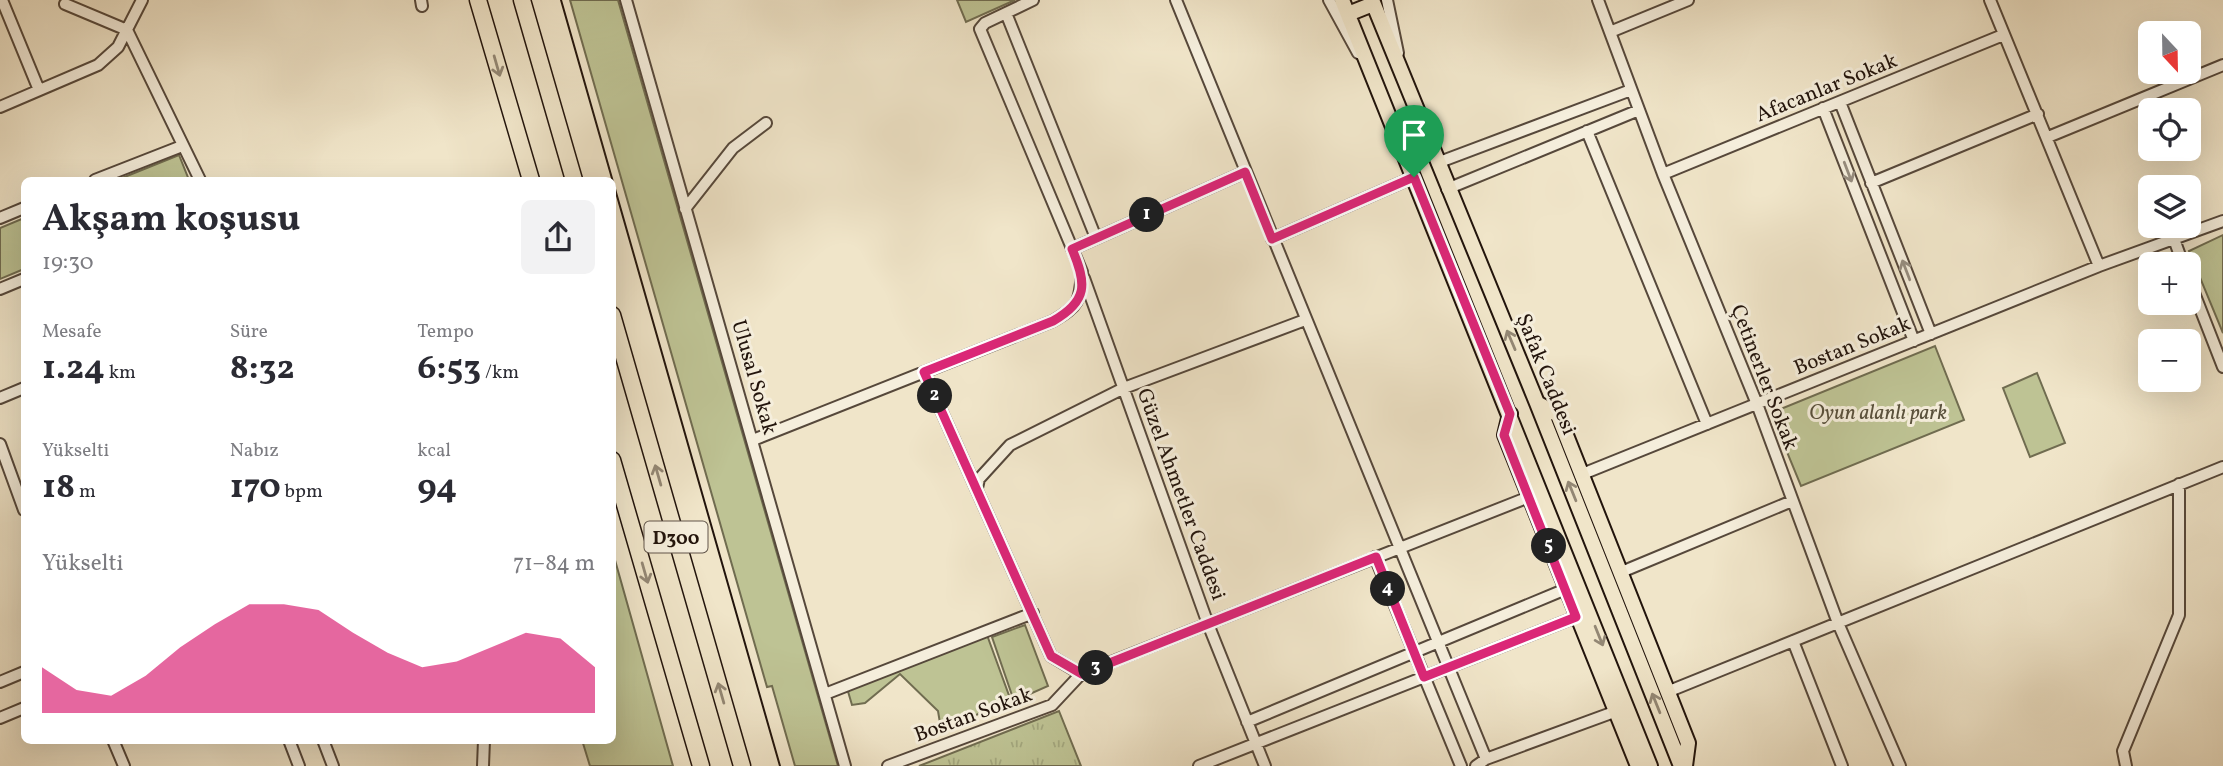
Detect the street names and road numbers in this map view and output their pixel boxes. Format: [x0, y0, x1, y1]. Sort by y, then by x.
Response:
street label: Afacanlar Sokak [1751, 47, 1902, 130]
street label: Çetinerler Sokak [1723, 301, 1805, 455]
street label: Şafak Caddesi [1508, 310, 1583, 440]
street label: Bostan Sokak [1790, 310, 1916, 383]
street label: Ulusal Sokak [723, 317, 784, 439]
street label: Güzel Ahmetler Caddesi [1129, 384, 1232, 605]
road number: D300 [644, 522, 708, 552]
street label: Bostan Sokak [910, 680, 1037, 750]

